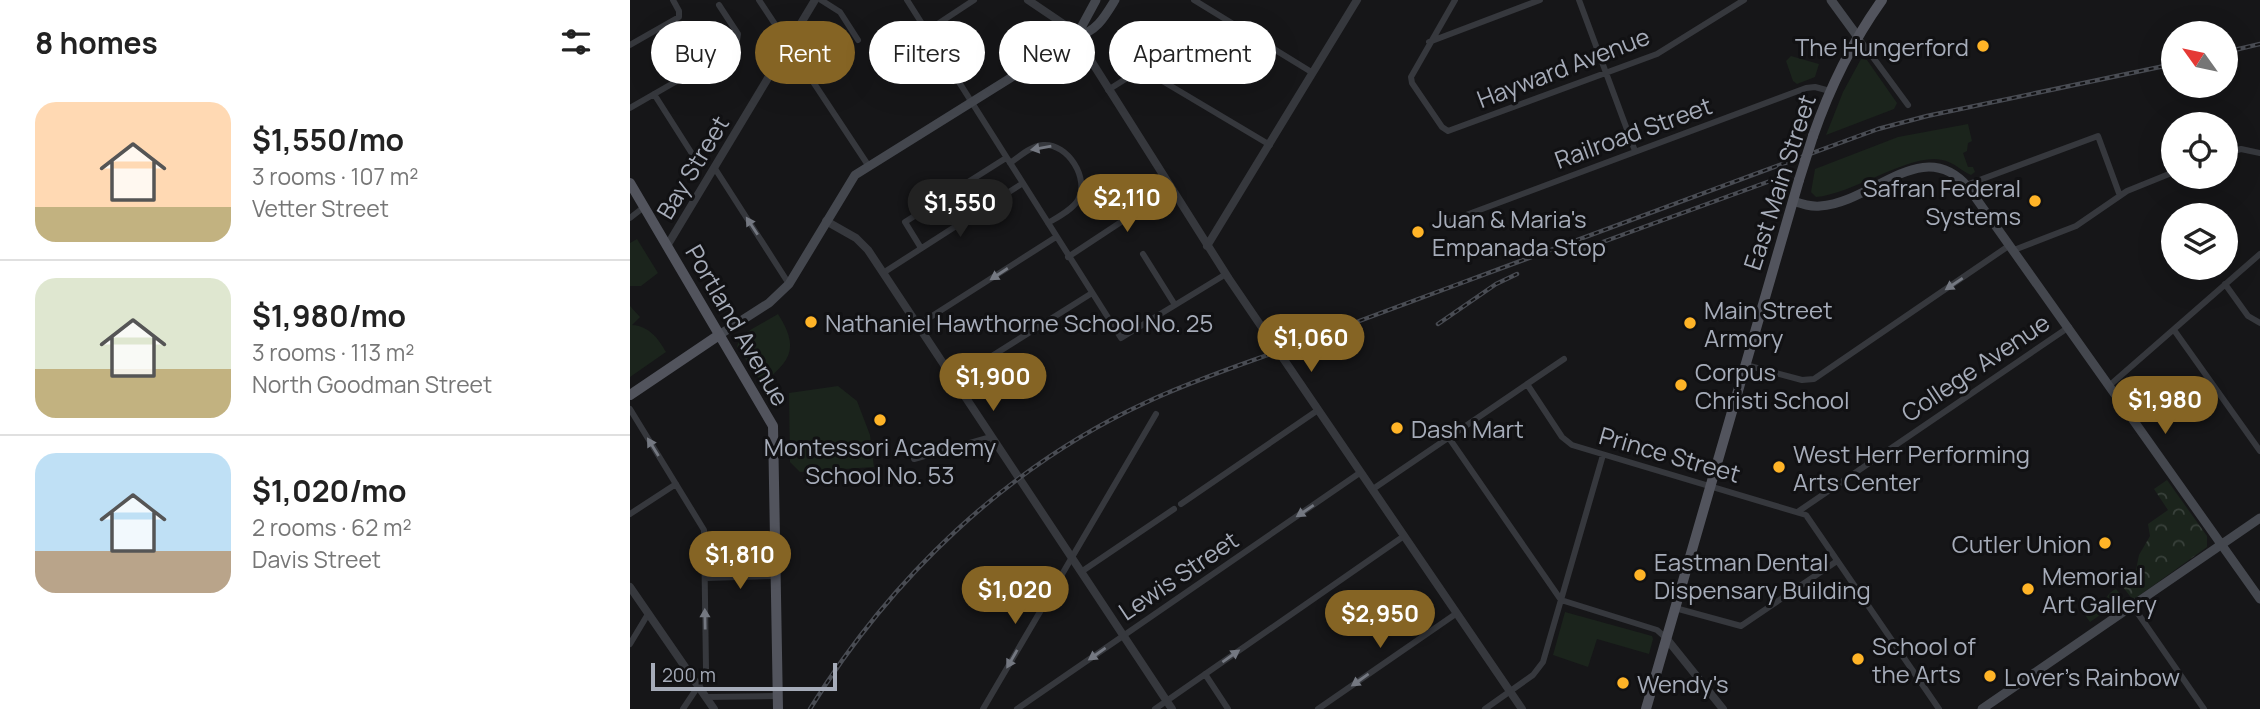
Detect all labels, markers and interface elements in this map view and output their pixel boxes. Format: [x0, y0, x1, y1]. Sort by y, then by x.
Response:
street label: Hayward Avenue [1472, 19, 1654, 115]
chip: Buy [651, 21, 741, 84]
chip: Rent [755, 21, 855, 84]
chip: Filters [869, 21, 985, 84]
chip: New [999, 21, 1095, 84]
chip: Apartment [1109, 21, 1276, 84]
north arrow [2161, 21, 2238, 98]
map controls [2161, 21, 2238, 280]
text: 8 homes [35, 22, 158, 63]
icon: filters [557, 23, 595, 61]
place label: The Hungerford [1795, 30, 1969, 63]
marker: The Hungerford [1975, 38, 1991, 54]
street label: Railroad Street [1550, 88, 1716, 176]
street label: East Main Street [1735, 90, 1823, 274]
street label: Bay Street [648, 109, 736, 225]
button: locate [2161, 112, 2238, 189]
text: $1,550/mo [252, 119, 404, 160]
icon: home [91, 130, 175, 214]
one-way arrow [1030, 143, 1052, 154]
text: 3 rooms · 107 m² [252, 160, 418, 192]
place label: Safran Federal Systems [1863, 171, 2021, 232]
pin: $2,110 [1070, 174, 1184, 234]
pin: $1,550 [903, 180, 1017, 239]
text: $2,110 [1093, 181, 1161, 213]
text: $1,550 [924, 186, 996, 218]
text: Vetter Street [252, 192, 389, 224]
marker: Safran Federal Systems [2027, 193, 2043, 209]
place label: Juan & Maria's Empanada Stop [1432, 202, 1606, 263]
button: layers [2161, 203, 2238, 280]
one-way arrow [746, 216, 759, 236]
marker: Juan & Maria's Empanada Stop [1410, 224, 1426, 240]
street label: Portland Avenue [678, 238, 798, 412]
one-way arrow [989, 267, 1008, 280]
one-way arrow [1945, 277, 1963, 291]
place label: Main Street Armory [1704, 293, 1833, 354]
text: $1,980/mo [252, 295, 406, 336]
street label: College Avenue [1895, 305, 2055, 429]
icon: home [91, 306, 175, 390]
place label: Nathaniel Hawthorne School No. 25 [825, 306, 1213, 339]
marker: Nathaniel Hawthorne School No. 25 [803, 314, 819, 330]
pin: $1,060 [1254, 314, 1368, 374]
marker: Main Street Armory [1682, 315, 1698, 331]
text: $1,060 [1273, 321, 1349, 353]
text: 3 rooms · 113 m² [252, 336, 415, 368]
pin: $1,900 [936, 354, 1050, 413]
place label: Corpus Christi School [1695, 355, 1850, 416]
text: $1,900 [955, 360, 1031, 392]
text: North Goodman Street [252, 368, 492, 400]
pin: $1,980 [2108, 376, 2222, 436]
marker: Corpus Christi School [1673, 377, 1689, 393]
text: $1,980 [2128, 383, 2202, 415]
marker: Montessori Academy School No. 53 [872, 412, 888, 428]
place label: Dash Mart [1411, 412, 1524, 445]
street label: Prince Street [1596, 418, 1744, 490]
marker: Dash Mart [1389, 420, 1405, 436]
place label: Montessori Academy School No. 53 [764, 430, 997, 491]
one-way arrow [647, 437, 659, 456]
place label: West Herr Performing Arts Center [1793, 437, 2030, 498]
marker: West Herr Performing Arts Center [1771, 459, 1787, 475]
text: $1,020/mo [252, 470, 407, 511]
icon: home [91, 481, 175, 565]
one-way arrow [1296, 504, 1314, 518]
text: 2 rooms · 62 m² [252, 511, 412, 543]
street label: Lewis Street [1112, 523, 1244, 627]
place label: Cutler Union [1952, 527, 2091, 560]
pin: $1,810 [683, 532, 797, 591]
marker: Cutler Union [2097, 535, 2113, 551]
text: $1,810 [705, 538, 775, 570]
text: Davis Street [252, 543, 381, 575]
place label: Eastman Dental Dispensary Building [1654, 545, 1871, 606]
place label: Memorial Art Gallery [2042, 559, 2157, 620]
pin: $1,020 [958, 566, 1072, 626]
marker: Eastman Dental Dispensary Building [1632, 567, 1648, 583]
text: $1,020 [978, 573, 1052, 605]
marker: Memorial Art Gallery [2020, 581, 2036, 597]
pin: $2,950 [1323, 590, 1437, 650]
text: $2,950 [1341, 597, 1419, 629]
one-way arrow [700, 608, 711, 630]
place label: School of the Arts [1872, 629, 1976, 690]
one-way arrow [1088, 647, 1106, 661]
one-way arrow [1006, 649, 1018, 668]
one-way arrow [1222, 649, 1240, 663]
marker: School of the Arts [1850, 651, 1866, 667]
scale bar [651, 660, 836, 692]
place label: Lover's Rainbow [2004, 660, 2180, 693]
text: 200 m [662, 662, 716, 688]
place label: Wendy's [1637, 667, 1729, 700]
marker: Lover's Rainbow [1982, 668, 1998, 684]
one-way arrow [1351, 673, 1369, 687]
marker: Wendy's [1615, 675, 1631, 691]

